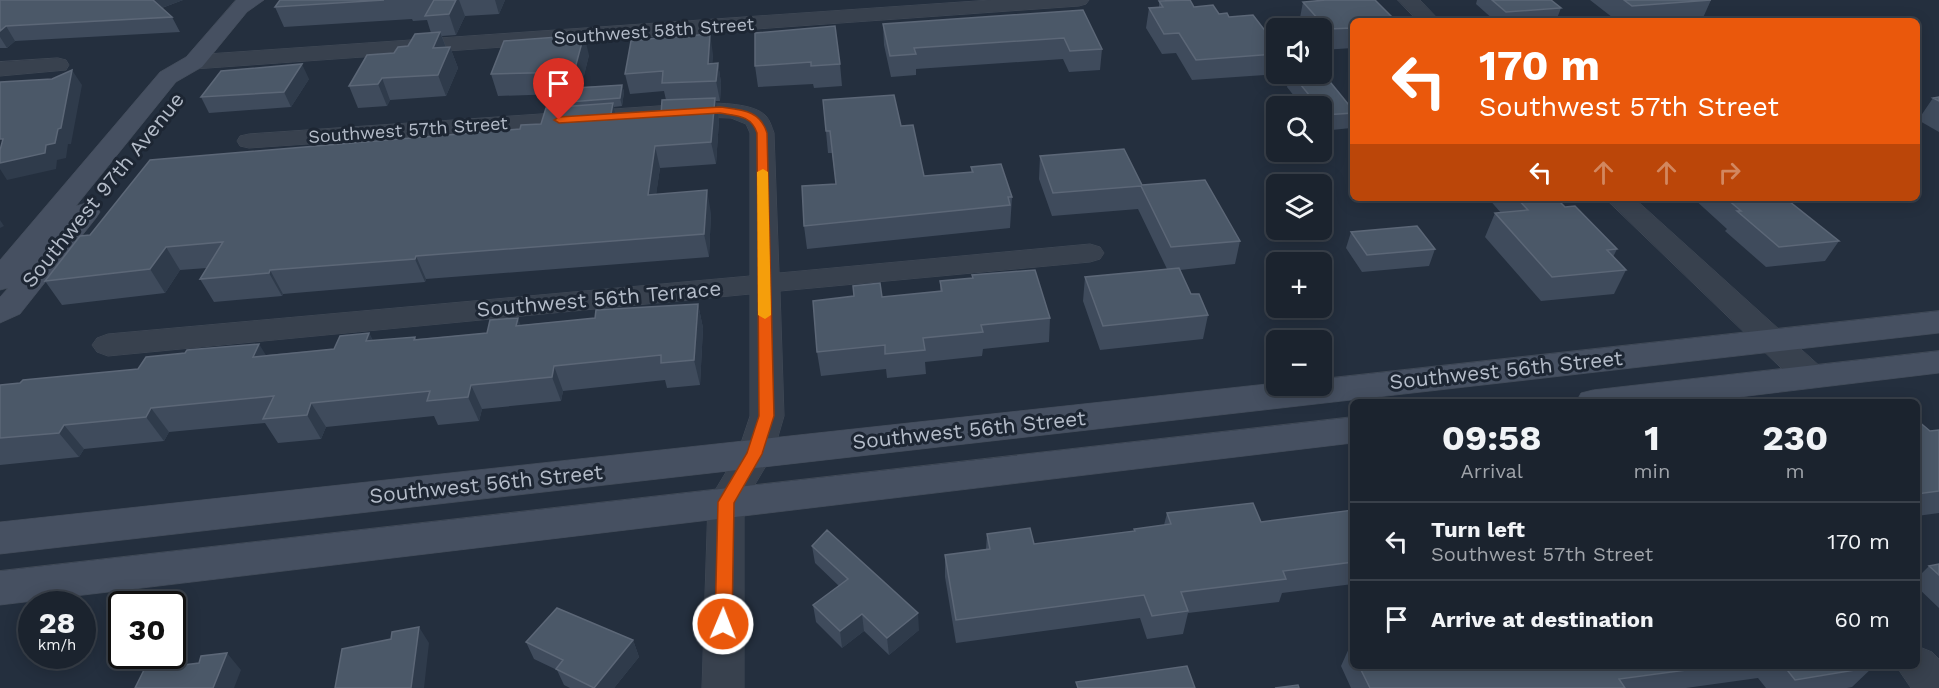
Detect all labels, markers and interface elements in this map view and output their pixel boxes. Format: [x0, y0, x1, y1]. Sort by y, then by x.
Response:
street label: Southwest 58th Street [553, 13, 755, 48]
map controls [1266, 18, 1332, 396]
button: sound [1266, 18, 1332, 84]
text: 170 m [1479, 41, 1600, 90]
icon: left [1380, 42, 1458, 120]
pin [533, 58, 584, 120]
icon: arrive [542, 67, 575, 100]
street label: Southwest 97th Avenue [16, 87, 189, 292]
text: Southwest 57th Street [1479, 91, 1779, 123]
button: search [1266, 96, 1332, 162]
street label: Southwest 57th Street [308, 112, 509, 147]
icon: left [1524, 156, 1557, 189]
icon: ahead [1587, 156, 1620, 189]
icon: ahead [1650, 156, 1683, 189]
icon: right [1713, 156, 1746, 189]
button: layers [1266, 174, 1332, 240]
button: + [1266, 252, 1332, 318]
street label: Southwest 56th Terrace [476, 275, 722, 322]
button: − [1266, 330, 1332, 396]
street label: Southwest 56th Street [1388, 345, 1624, 394]
street label: Southwest 56th Street [851, 405, 1087, 454]
text: 09:58 [1442, 417, 1542, 459]
text: 1 [1644, 417, 1660, 459]
text: 230 [1762, 417, 1828, 459]
street label: Southwest 56th Street [368, 459, 604, 508]
text: Arrival [1461, 459, 1523, 483]
text: min [1634, 459, 1670, 483]
text: m [1786, 459, 1805, 483]
text: Turn left [1431, 517, 1525, 542]
icon: left [1380, 525, 1413, 558]
text: 170 m [1827, 529, 1890, 554]
text: Southwest 57th Street [1431, 542, 1653, 566]
speed limit sign: 30 [108, 591, 186, 669]
position arrow [691, 592, 755, 656]
icon: arrive [1380, 603, 1413, 636]
text: 28 [39, 605, 75, 640]
text: Arrive at destination [1431, 607, 1654, 632]
text: 60 m [1834, 607, 1890, 632]
text: km/h [38, 636, 76, 654]

